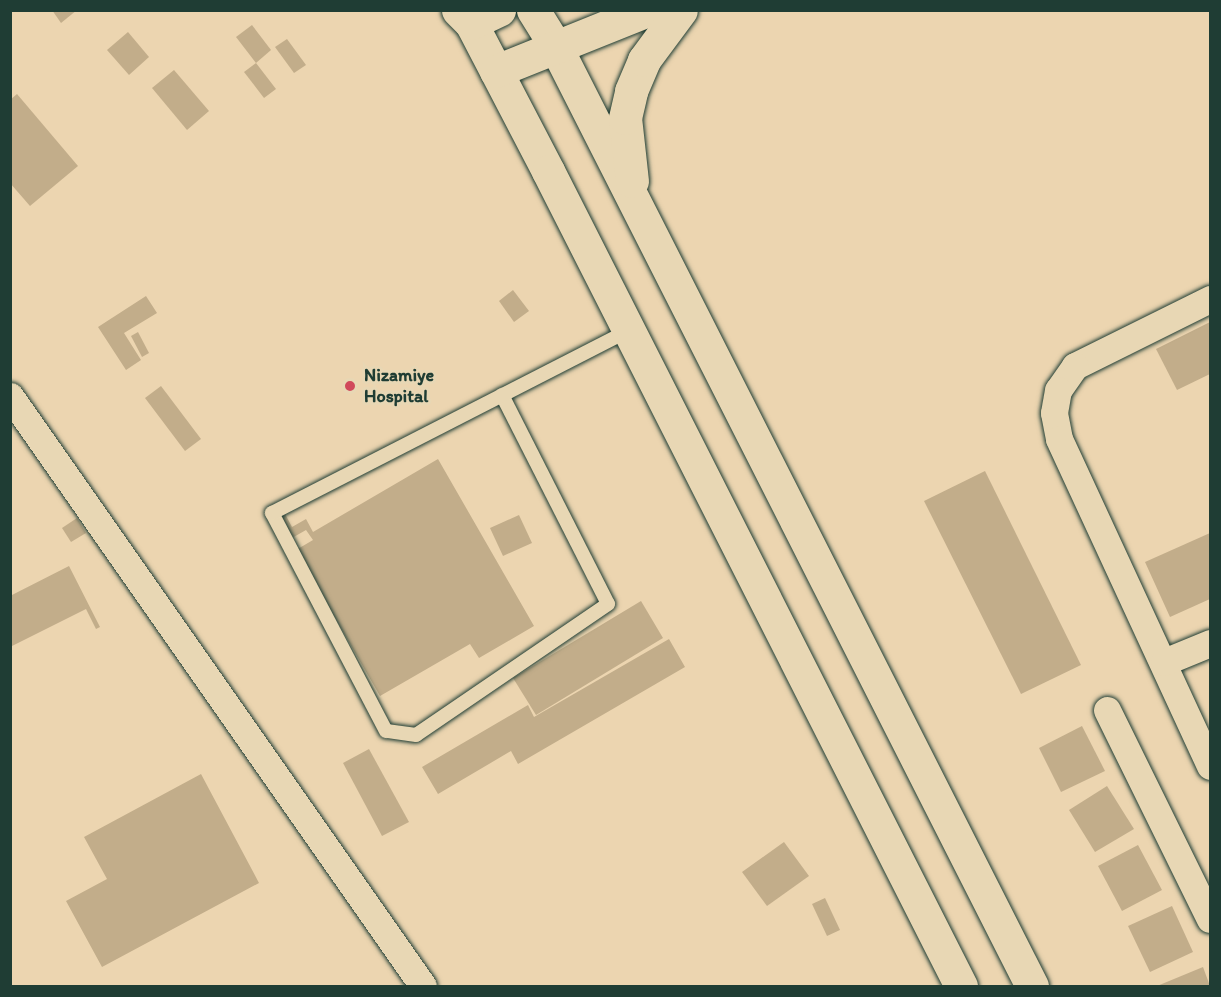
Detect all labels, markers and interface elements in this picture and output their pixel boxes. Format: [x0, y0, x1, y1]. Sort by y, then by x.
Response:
place label: Nizamiye Hospital [364, 365, 434, 407]
marker: Nizamiye Hospital [341, 377, 359, 395]

